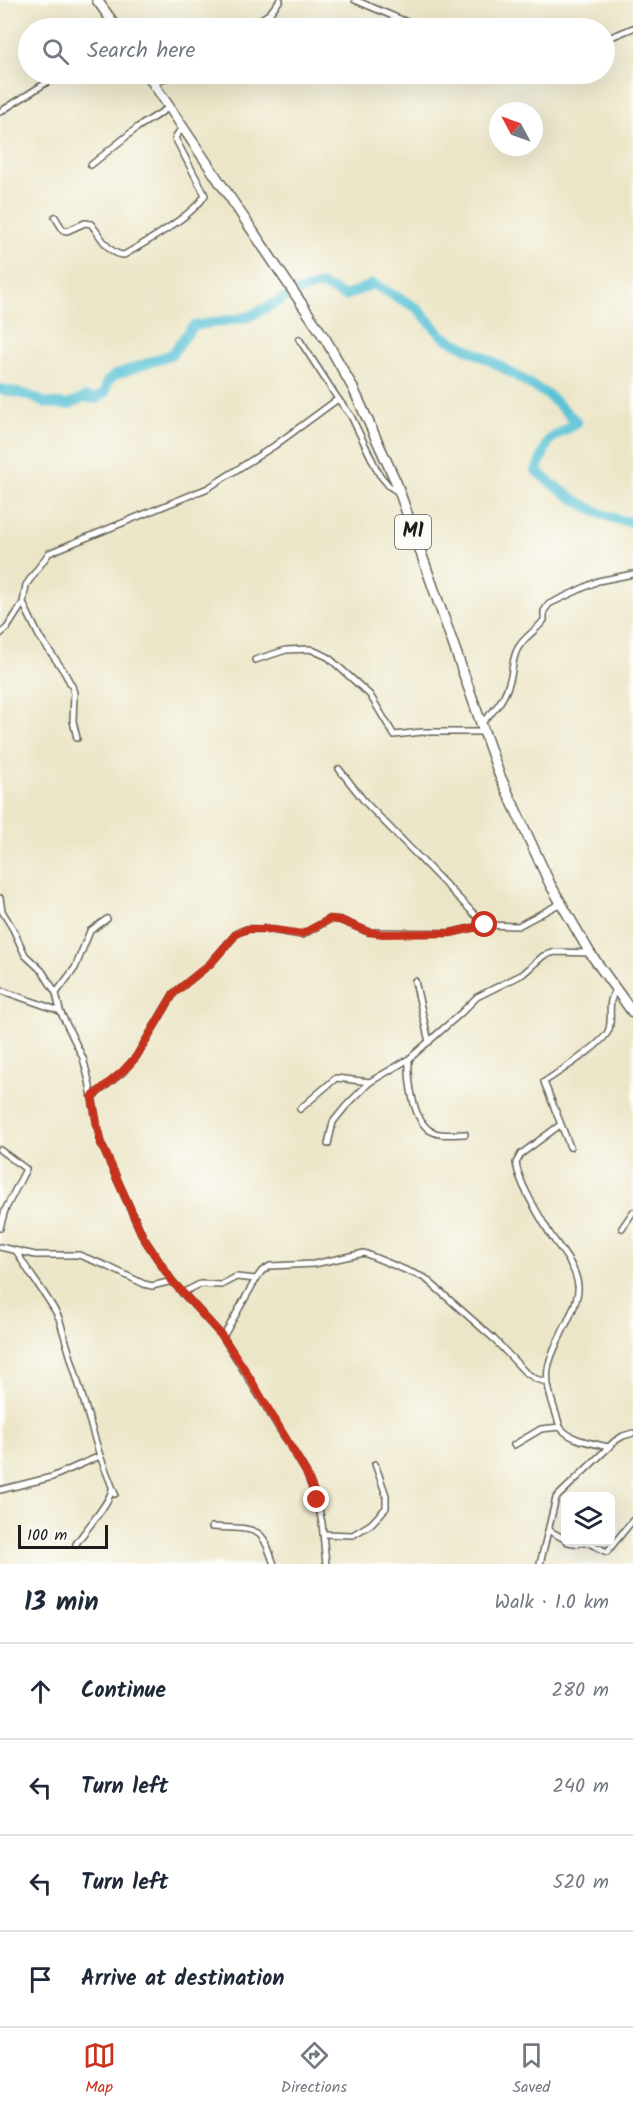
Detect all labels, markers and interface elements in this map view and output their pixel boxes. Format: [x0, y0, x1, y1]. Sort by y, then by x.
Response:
search box [18, 18, 615, 84]
text: Search here [87, 34, 195, 69]
icon: search [39, 35, 72, 68]
north arrow [489, 102, 543, 156]
road number: M1 [395, 515, 431, 549]
route start [471, 911, 497, 937]
route end [303, 1486, 329, 1512]
map controls [561, 1492, 615, 1546]
button: layers [561, 1492, 615, 1546]
scale bar [18, 1522, 108, 1550]
text: 100 m [27, 1523, 67, 1548]
text: 13 min [24, 1582, 99, 1624]
text: Walk · 1.0 km [495, 1587, 609, 1619]
text: Continue [81, 1674, 166, 1709]
icon: ahead [24, 1675, 57, 1708]
text: 280 m [551, 1675, 609, 1707]
text: Turn left [81, 1770, 168, 1805]
icon: left [24, 1771, 57, 1804]
text: 240 m [552, 1771, 609, 1803]
text: Turn left [81, 1866, 168, 1901]
icon: left [24, 1867, 57, 1900]
text: 520 m [553, 1867, 609, 1899]
text: Arrive at destination [81, 1962, 284, 1997]
icon: arrive [24, 1963, 57, 1996]
tab: Map [83, 2039, 116, 2100]
tab: Directions [281, 2039, 347, 2100]
tab: Saved [512, 2039, 550, 2100]

